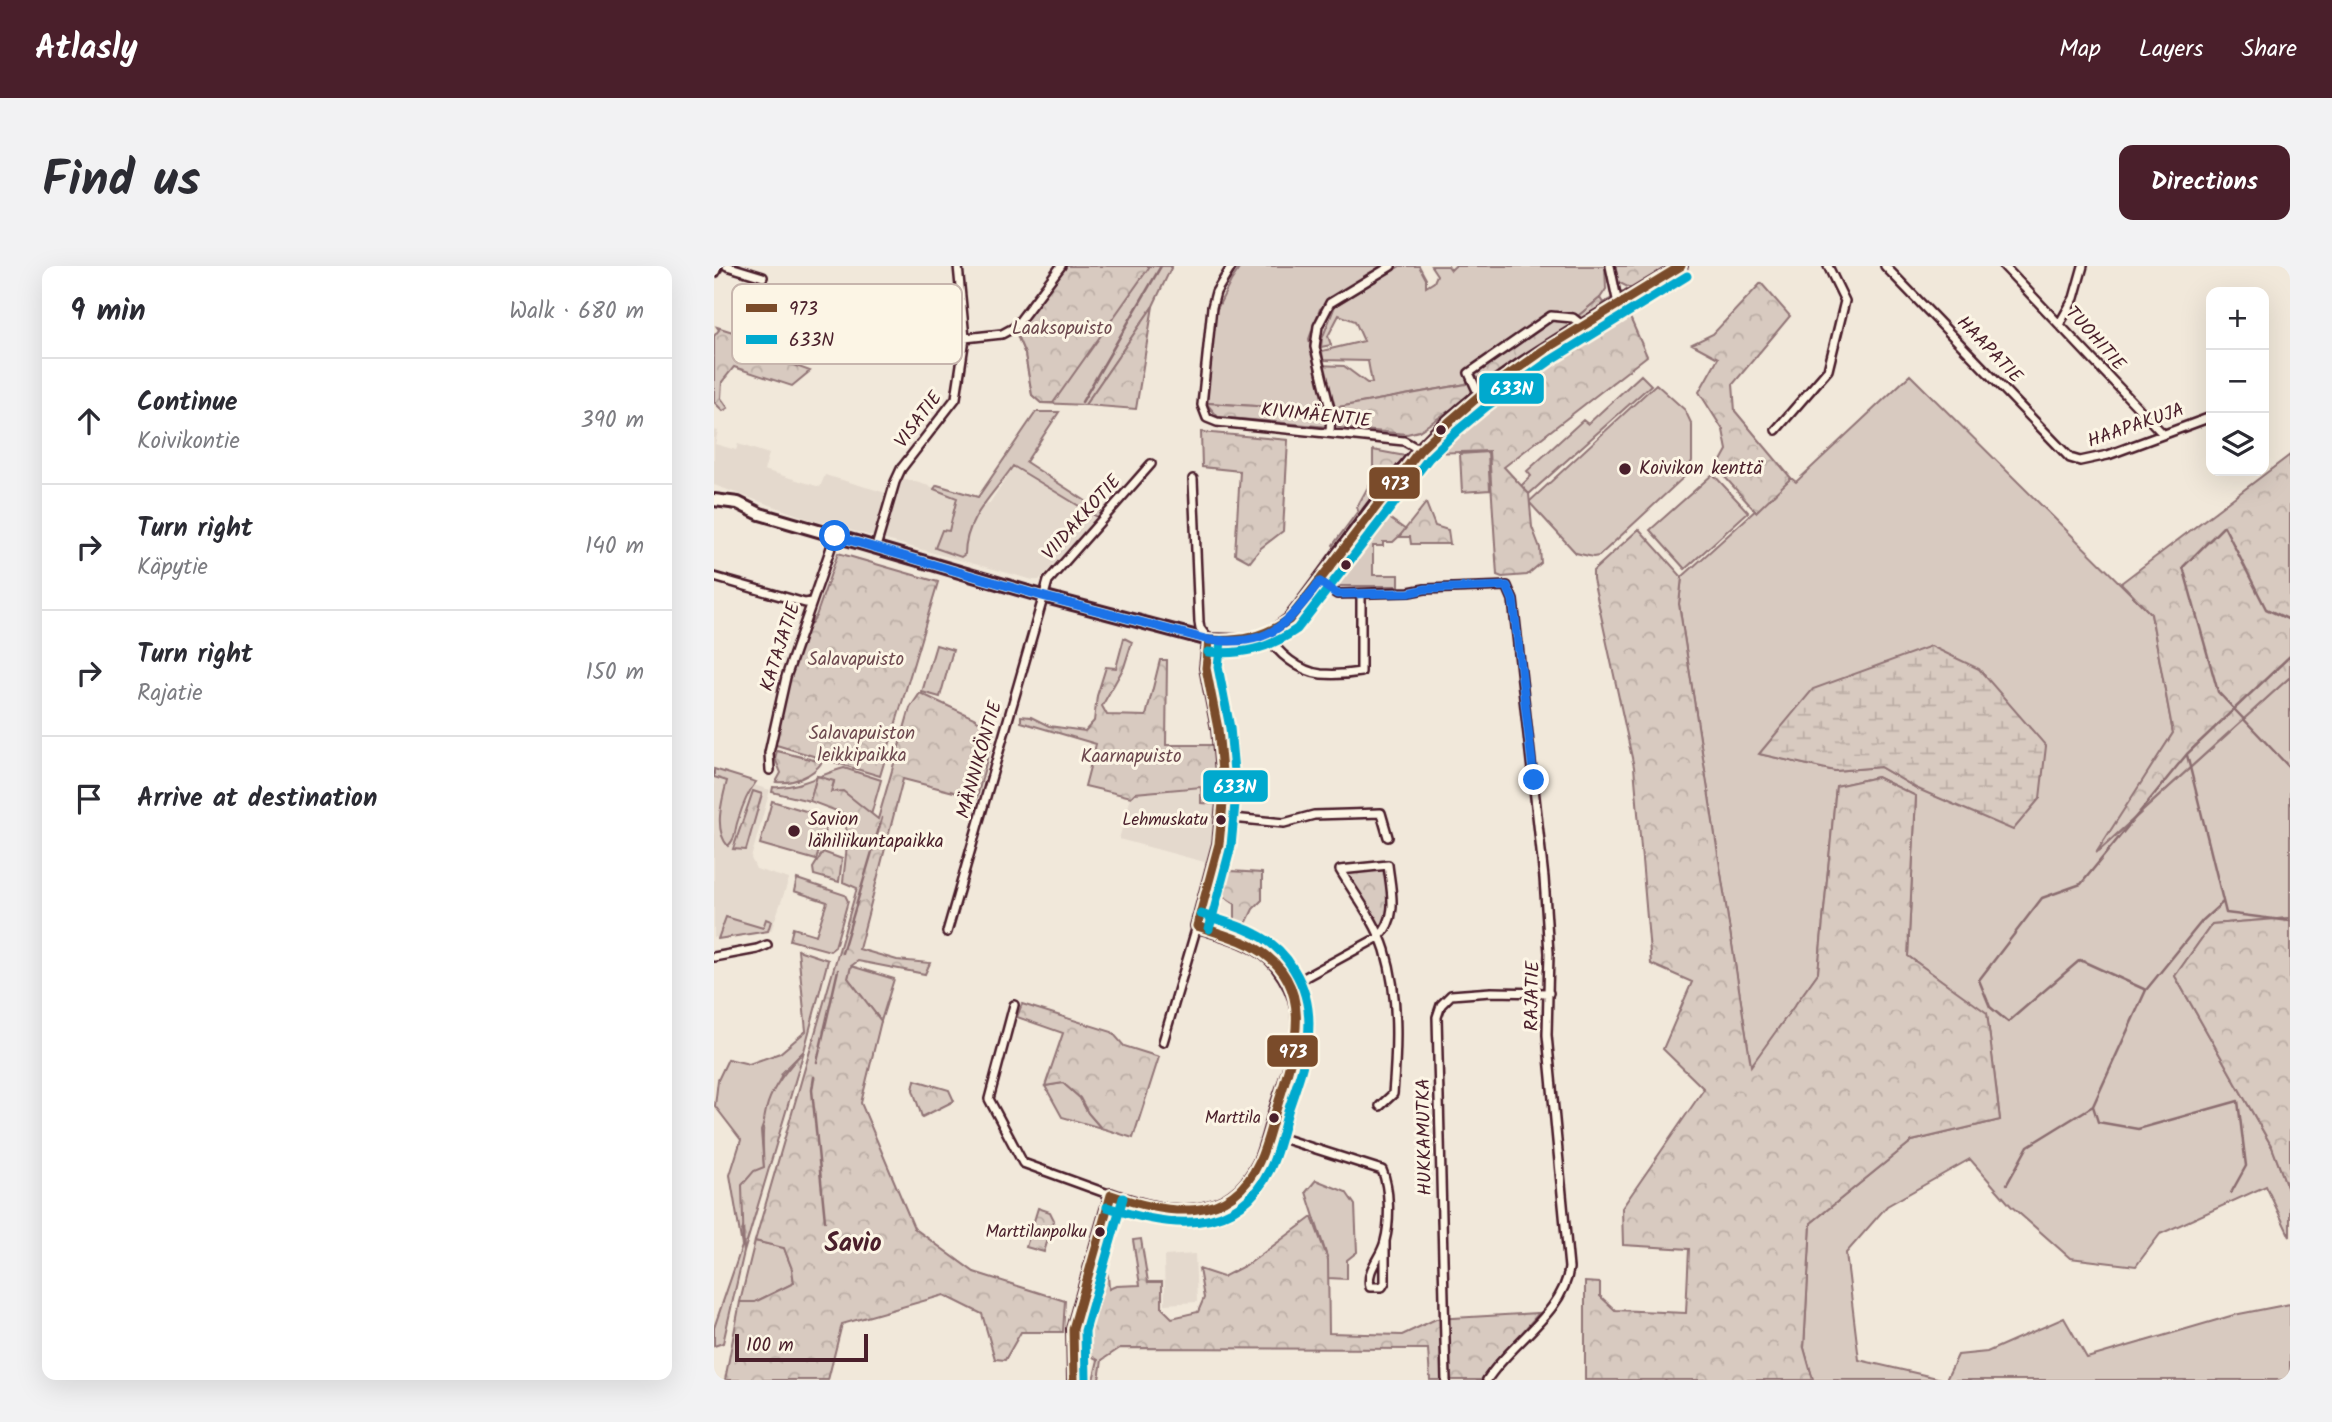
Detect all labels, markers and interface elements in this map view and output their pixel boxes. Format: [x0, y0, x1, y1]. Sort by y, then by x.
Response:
text: Atlasly [35, 23, 138, 76]
text: Map [2059, 30, 2101, 69]
text: Layers [2139, 30, 2203, 69]
text: Share [2241, 30, 2297, 69]
text: Find us [42, 143, 200, 221]
button: Directions [2119, 145, 2290, 220]
legend [732, 284, 962, 364]
map controls [2206, 287, 2269, 476]
button: + [2206, 287, 2269, 350]
text: 9 min [70, 288, 146, 336]
text: Walk · 680 m [509, 294, 644, 330]
text: 973 [789, 295, 818, 325]
street label: TUOHITIE [2057, 300, 2133, 379]
street label: HAAPATIE [1949, 309, 2030, 392]
park label: Laaksopuisto [1012, 314, 1112, 344]
text: 633N [789, 326, 834, 356]
button: − [2206, 350, 2269, 413]
line badge: 633N [1478, 372, 1545, 405]
text: 633N [1490, 375, 1534, 405]
text: Continue [137, 382, 238, 424]
street label: VISATIE [888, 384, 951, 455]
street label: KIVIMÄENTIE [1259, 395, 1374, 437]
street label: HAAPAKUJA [2083, 395, 2189, 457]
icon: ahead [70, 402, 108, 440]
text: 390 m [581, 403, 644, 439]
button: layers [2206, 413, 2269, 476]
unlabelled marker [1434, 423, 1448, 437]
text: Koivikontie [137, 424, 240, 460]
place label: Koivikon kenttä [1639, 454, 1763, 484]
marker: Koivikon kenttä [1617, 461, 1633, 477]
line badge: 973 [1368, 466, 1421, 500]
street label: VIIDAKKOTIE [1035, 468, 1130, 568]
text: 973 [1381, 470, 1409, 500]
text: Turn right [137, 508, 253, 550]
route start [819, 520, 850, 551]
icon: right [70, 528, 108, 566]
text: 140 m [585, 529, 644, 565]
text: Käpytie [137, 550, 208, 586]
unlabelled marker [1339, 558, 1353, 572]
street label: KATAJATIE [753, 598, 810, 695]
text: Turn right [137, 634, 253, 676]
park label: Salavapuisto [808, 645, 904, 675]
icon: right [70, 654, 108, 692]
text: 150 m [585, 655, 644, 691]
text: Rajatie [137, 676, 203, 712]
street label: MÄNNIKÖNTIE [949, 697, 1011, 822]
park label: Salavapuiston leikkipaikka [809, 719, 915, 771]
park label: Kaarnapuisto [1080, 742, 1182, 772]
route end [1518, 764, 1549, 795]
line badge: 633N [1202, 769, 1269, 803]
text: 633N [1213, 773, 1257, 803]
text: Arrive at destination [137, 778, 377, 820]
icon: arrive [70, 780, 108, 818]
place label: Savion lähiliikuntapaikka [808, 805, 944, 857]
place label: Lehmuskatu [1122, 807, 1208, 834]
marker: Lehmuskatu [1214, 813, 1228, 827]
marker: Savion lähiliikuntapaikka [786, 823, 802, 839]
street label: RAJATIE [1517, 960, 1549, 1031]
line badge: 973 [1266, 1034, 1319, 1068]
text: 973 [1279, 1038, 1307, 1068]
street label: HUKKAMUTKA [1409, 1078, 1441, 1196]
place label: Marttila [1205, 1105, 1261, 1132]
marker: Marttila [1267, 1111, 1281, 1125]
place label: Marttilanpolku [985, 1219, 1087, 1246]
district label: Savio [824, 1223, 882, 1265]
marker: Marttilanpolku [1093, 1225, 1107, 1239]
scale bar [735, 1331, 868, 1363]
text: 100 m [746, 1331, 794, 1361]

